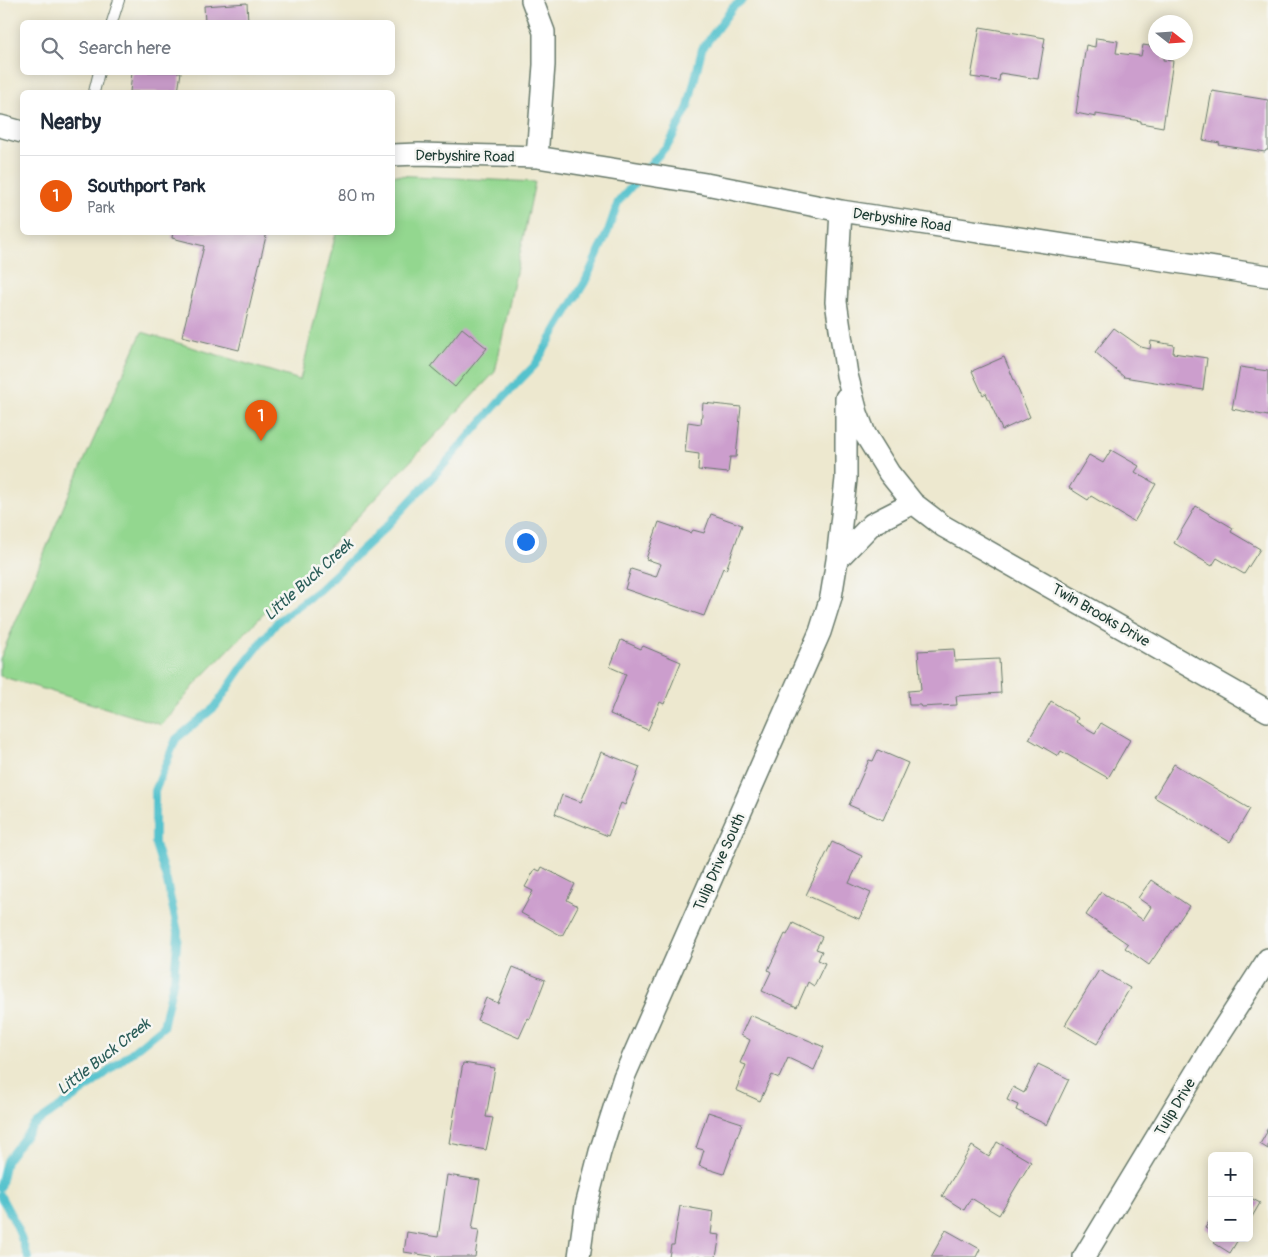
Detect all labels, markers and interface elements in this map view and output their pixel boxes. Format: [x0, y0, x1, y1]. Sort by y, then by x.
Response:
north arrow [1148, 15, 1193, 60]
search box [20, 20, 395, 75]
icon: search [38, 34, 66, 62]
text: Search here [78, 36, 171, 60]
text: Nearby [40, 109, 101, 136]
street label: Derbyshire Road [415, 146, 515, 167]
text: Southport Park [87, 174, 205, 198]
text: 1 [53, 186, 59, 206]
text: 80 m [338, 186, 375, 206]
text: Park [87, 198, 115, 218]
street label: Derbyshire Road [851, 204, 952, 237]
pin: 1 [245, 400, 277, 441]
your location [513, 529, 539, 555]
water label: Little Buck Creek [260, 534, 358, 625]
street label: Twin Brooks Drive [1048, 580, 1154, 652]
street label: Tulip Drive South [689, 811, 749, 914]
water label: Little Buck Creek [53, 1013, 155, 1099]
street label: Tulip Drive [1151, 1074, 1200, 1140]
map controls [1208, 1152, 1253, 1242]
button: + [1208, 1152, 1253, 1197]
button: − [1208, 1197, 1253, 1242]

